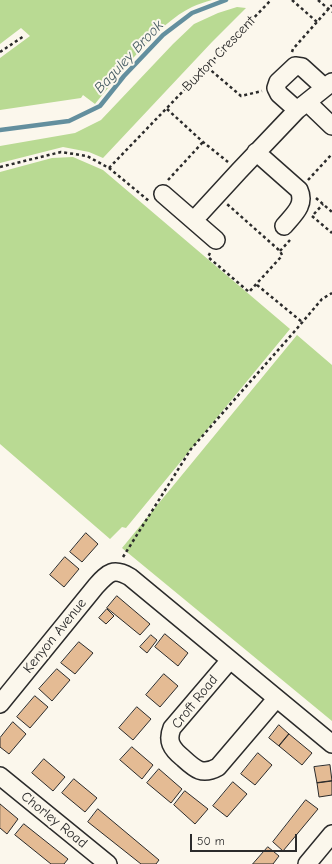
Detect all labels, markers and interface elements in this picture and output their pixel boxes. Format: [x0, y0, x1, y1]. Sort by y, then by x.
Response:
street label: Buxton Crescent [179, 13, 259, 95]
water label: Baguley Brook [91, 17, 167, 97]
street label: Kenyon Avenue [20, 595, 90, 677]
street label: Croft Road [168, 672, 222, 732]
street label: Chorley Road [18, 788, 90, 852]
scale bar [192, 826, 299, 852]
text: 50 m [197, 834, 225, 848]

